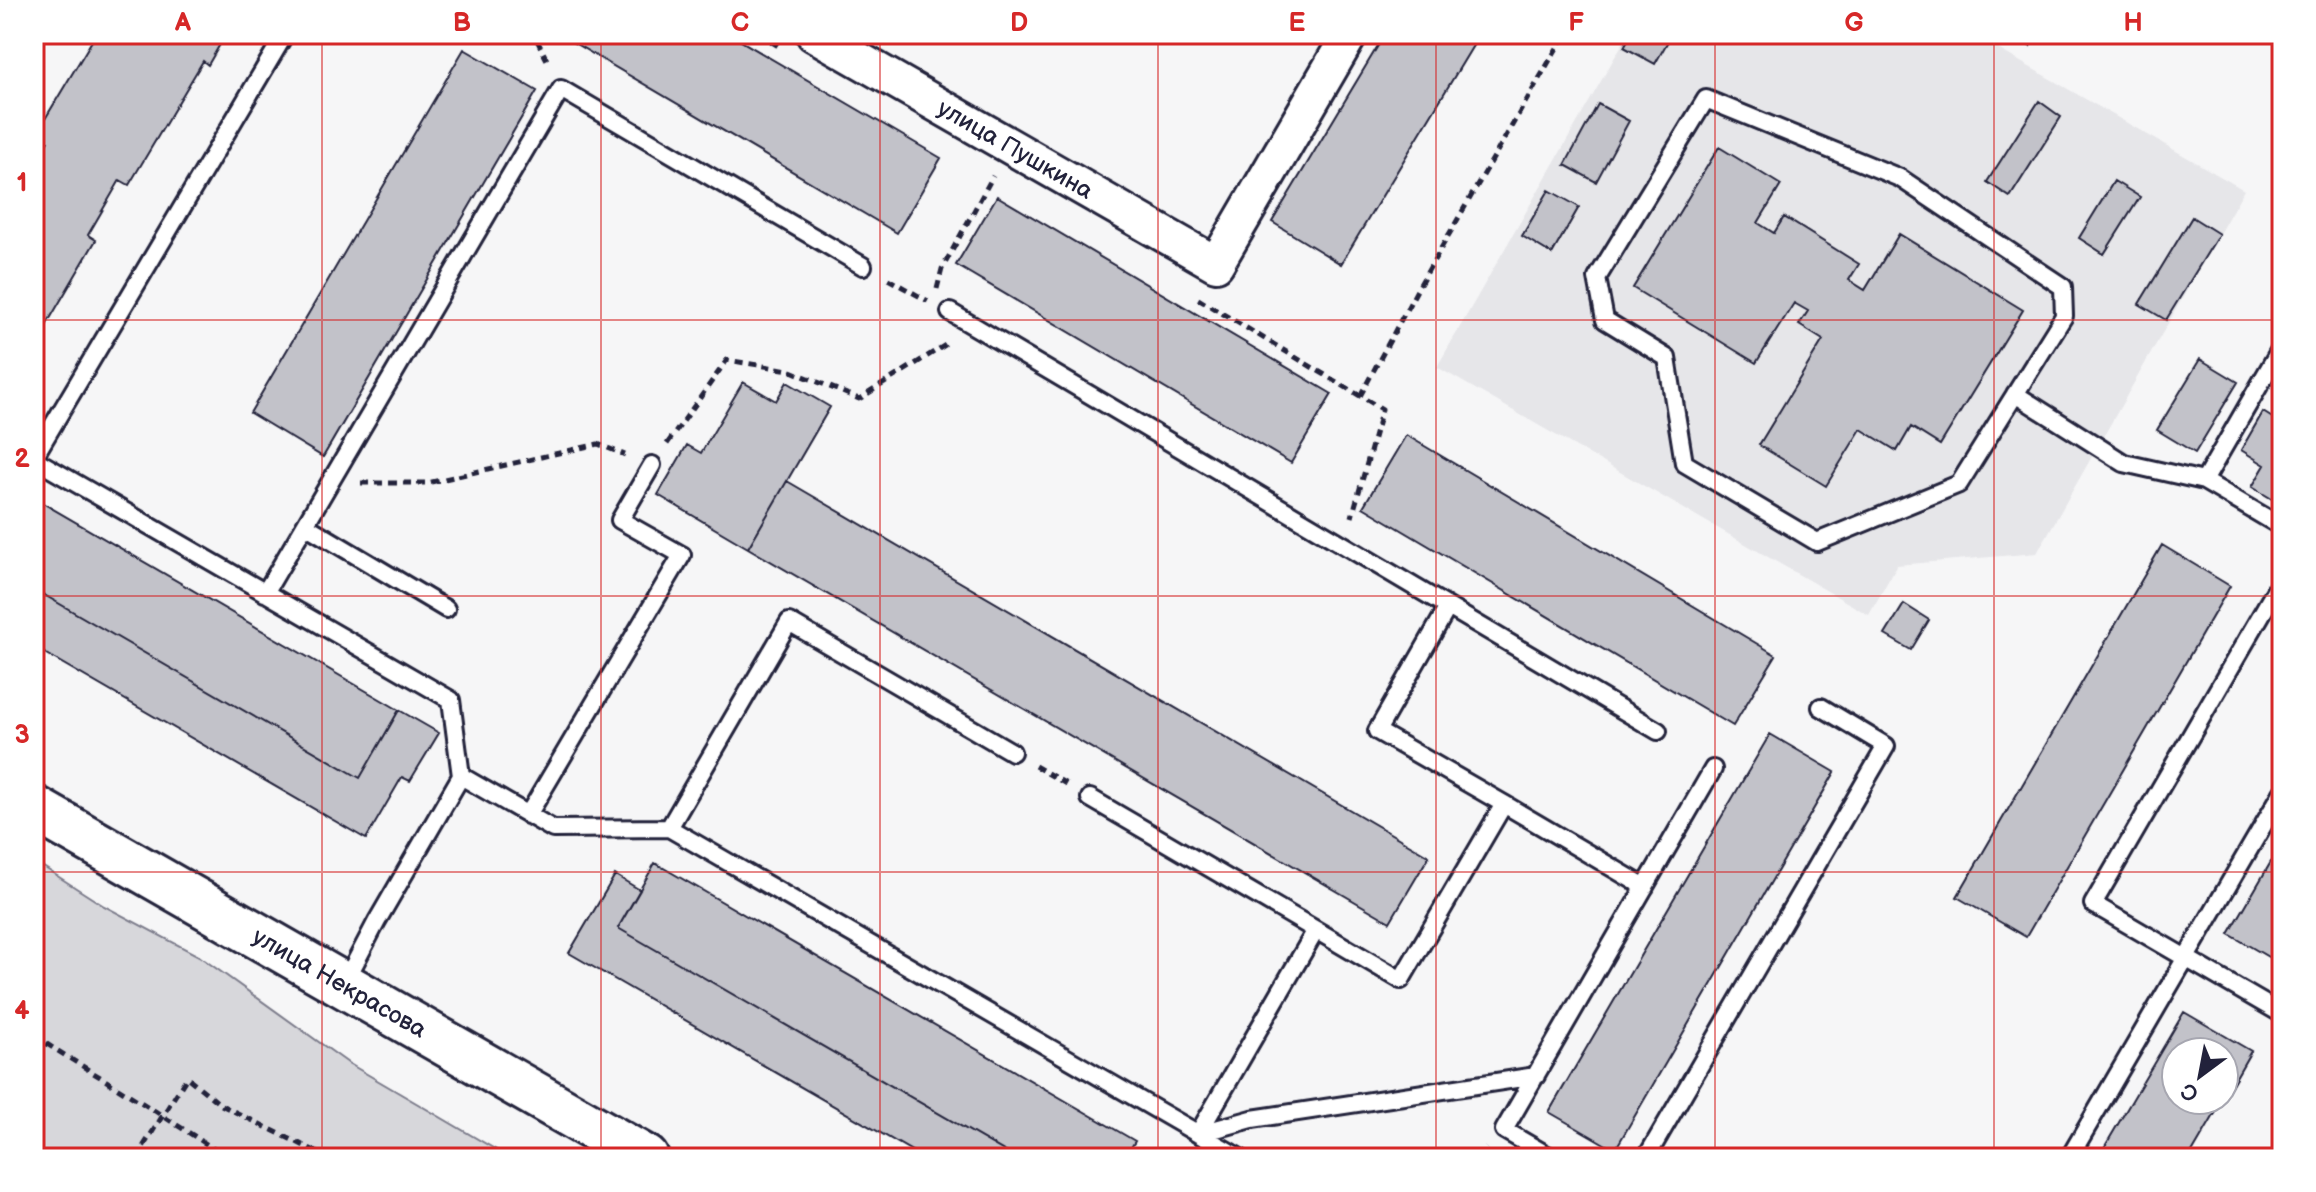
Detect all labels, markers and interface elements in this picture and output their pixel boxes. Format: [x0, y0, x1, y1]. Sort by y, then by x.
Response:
text: A [174, 8, 191, 39]
text: B [453, 8, 471, 39]
text: C [731, 8, 749, 39]
text: D [1010, 8, 1028, 39]
text: E [1289, 8, 1306, 39]
text: F [1568, 8, 1584, 39]
text: G [1844, 8, 1864, 39]
text: H [2123, 8, 2143, 39]
street label: улица Пушкина [932, 94, 1098, 206]
text: 1 [17, 168, 27, 199]
text: 2 [14, 444, 30, 475]
text: 3 [14, 720, 30, 751]
street label: улица Некрасова [247, 922, 431, 1044]
text: 4 [14, 996, 30, 1027]
north arrow [2160, 1036, 2240, 1116]
text: С [2177, 1076, 2204, 1107]

